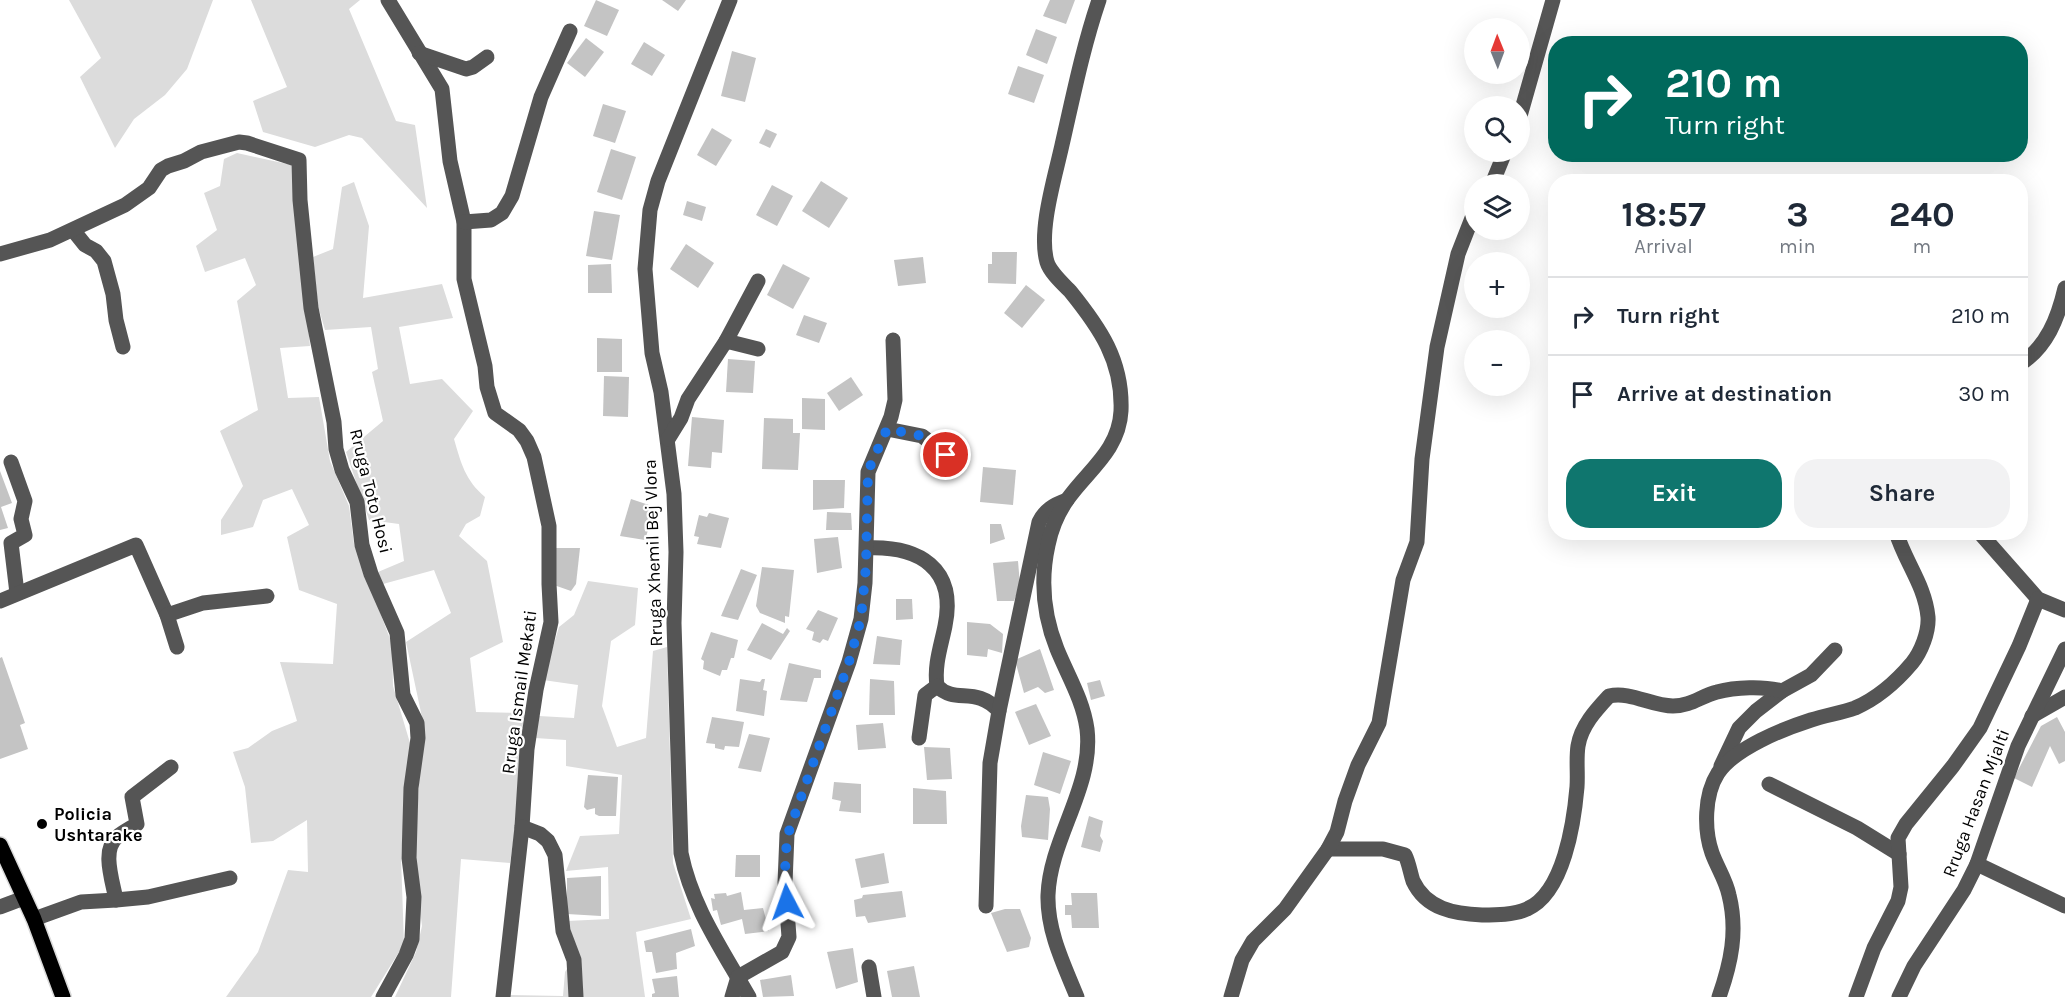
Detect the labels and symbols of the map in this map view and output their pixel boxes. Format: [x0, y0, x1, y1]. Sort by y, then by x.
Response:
north arrow [1464, 18, 1530, 84]
street label: Rruga Toto Hosi [345, 426, 397, 556]
pin [920, 429, 971, 480]
street label: Rruga Xhemil Bej Vlora [639, 459, 667, 647]
street label: Rruga Ismail Mekati [497, 609, 541, 775]
street label: Rruga Hasan Mjalti [1938, 726, 2014, 880]
place label: Policia Ushtarake [54, 803, 143, 846]
marker: Policia Ushtarake [35, 817, 49, 831]
position arrow [755, 870, 819, 934]

